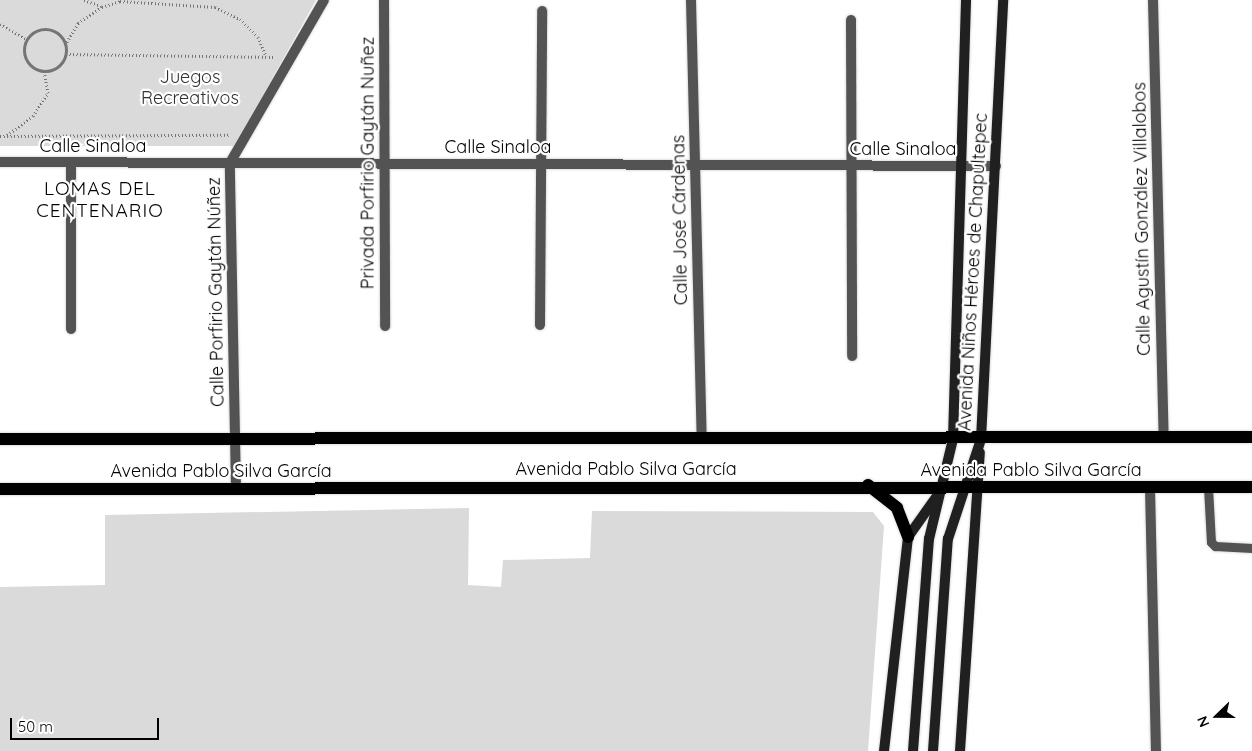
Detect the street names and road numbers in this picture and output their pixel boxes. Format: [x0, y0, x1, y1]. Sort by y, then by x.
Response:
street label: Privada Porfirio Gaytán Nuñez [357, 37, 379, 289]
street label: Calle Agustín González Villalobos [1129, 82, 1155, 356]
street label: Avenida Niños Héroes de Chapultepec [954, 113, 992, 431]
street label: Calle Sinaloa [40, 135, 146, 157]
street label: Calle José Cárdenas [668, 135, 692, 305]
street label: Calle Sinaloa [445, 136, 551, 158]
street label: Calle Sinaloa [850, 138, 956, 160]
street label: Calle Porfirio Gaytán Núñez [203, 177, 229, 407]
street label: Avenida Pablo Silva García [515, 458, 737, 480]
street label: Avenida Pablo Silva García [920, 459, 1142, 481]
street label: Avenida Pablo Silva García [110, 460, 332, 482]

